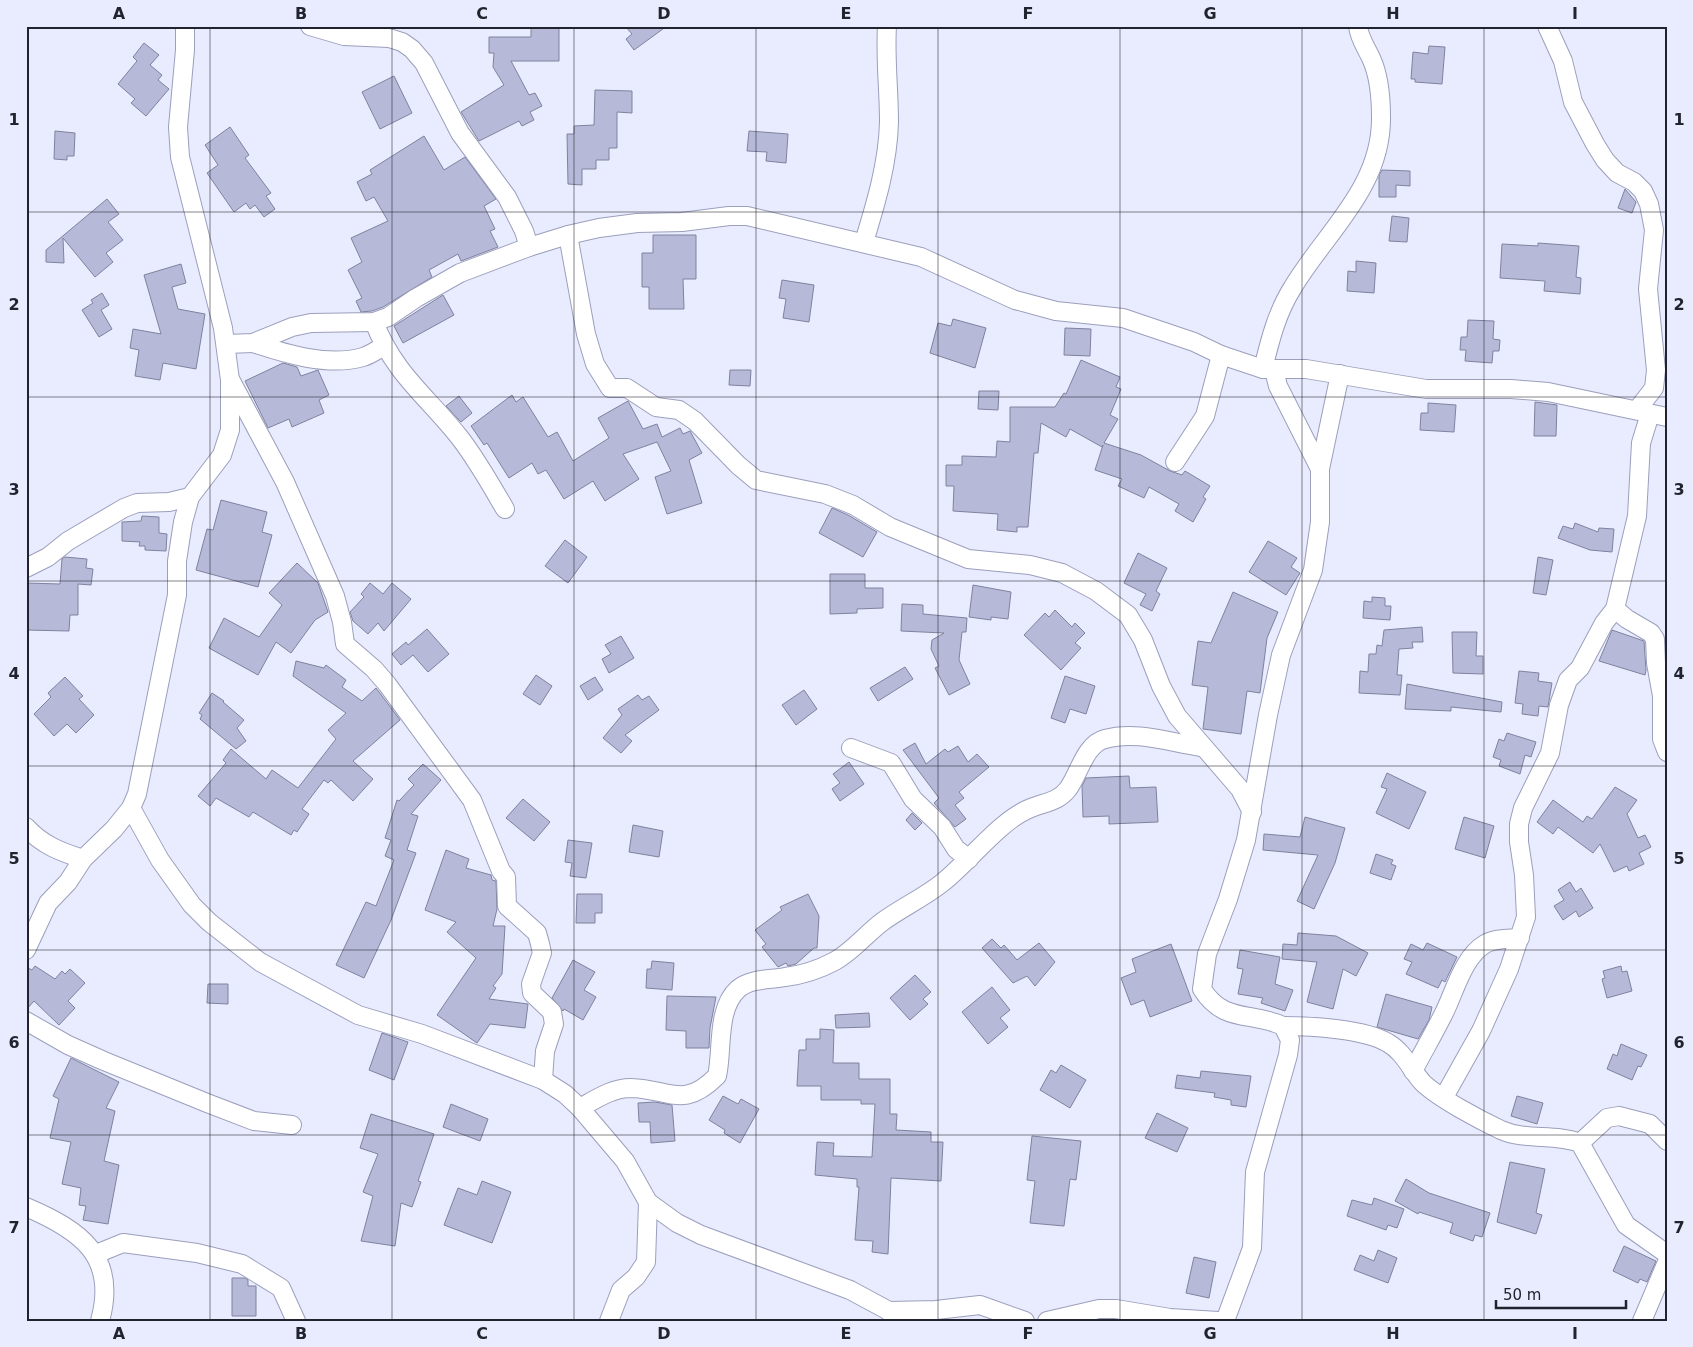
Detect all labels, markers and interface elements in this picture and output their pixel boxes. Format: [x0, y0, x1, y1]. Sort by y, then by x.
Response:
text: A [113, 4, 126, 23]
text: B [295, 4, 307, 23]
text: C [476, 4, 488, 23]
text: D [657, 4, 671, 23]
text: E [841, 4, 851, 23]
text: F [1023, 4, 1033, 23]
text: G [1203, 4, 1217, 23]
text: H [1386, 4, 1400, 23]
text: I [1572, 4, 1578, 23]
text: 1 [8, 110, 20, 129]
text: 1 [1673, 110, 1685, 129]
text: 2 [8, 295, 20, 314]
text: 2 [1673, 295, 1685, 314]
text: 3 [8, 480, 20, 499]
text: 3 [1673, 480, 1685, 499]
text: 4 [8, 664, 20, 683]
text: 4 [1673, 664, 1685, 683]
text: 5 [8, 849, 20, 868]
text: 5 [1673, 849, 1685, 868]
text: 6 [8, 1033, 20, 1052]
text: 6 [1673, 1033, 1685, 1052]
text: 7 [8, 1218, 20, 1237]
text: 7 [1673, 1218, 1685, 1237]
scale bar [1496, 1277, 1626, 1309]
text: 50 m [1503, 1286, 1541, 1304]
text: A [113, 1324, 126, 1343]
text: B [295, 1324, 307, 1343]
text: C [476, 1324, 488, 1343]
text: D [657, 1324, 671, 1343]
text: E [841, 1324, 851, 1343]
text: F [1023, 1324, 1033, 1343]
text: G [1203, 1324, 1217, 1343]
text: H [1386, 1324, 1400, 1343]
text: I [1572, 1324, 1578, 1343]

